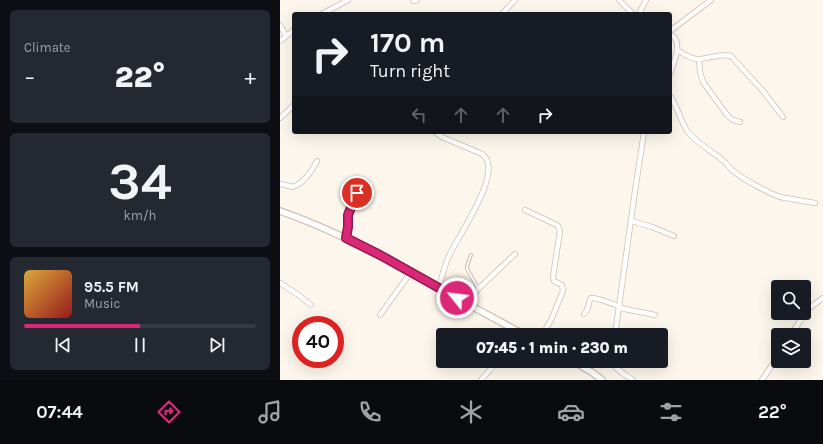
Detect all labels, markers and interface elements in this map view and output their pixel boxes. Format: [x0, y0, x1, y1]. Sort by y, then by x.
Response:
text: 170 m [370, 26, 445, 59]
icon: right [304, 28, 356, 80]
text: Climate [24, 40, 70, 55]
text: 22° [114, 59, 166, 95]
text: Turn right [370, 60, 450, 82]
text: − [24, 64, 36, 90]
text: + [244, 64, 256, 90]
icon: left [408, 104, 430, 126]
icon: ahead [450, 104, 472, 126]
icon: ahead [492, 104, 514, 126]
icon: right [534, 104, 556, 126]
text: 34 [108, 151, 172, 212]
pin [340, 176, 374, 210]
icon: arrive [346, 182, 368, 204]
text: km/h [124, 208, 156, 223]
position arrow [436, 277, 478, 319]
text: 95.5 FM [84, 278, 139, 296]
map controls [771, 280, 811, 368]
button: search [771, 280, 811, 320]
text: Music [84, 296, 120, 311]
speed limit sign: 40 [292, 316, 344, 368]
button: layers [771, 328, 811, 368]
icon: previous [52, 334, 74, 356]
icon: pause [129, 334, 151, 356]
icon: next [206, 334, 228, 356]
text: 07:45 · 1 min · 230 m [476, 339, 628, 357]
icon: directions [155, 398, 183, 426]
icon: music [256, 398, 284, 426]
icon: phone [356, 398, 384, 426]
icon: climate [457, 398, 485, 426]
icon: car [557, 398, 585, 426]
icon: filters [657, 398, 685, 426]
text: 07:44 [36, 401, 83, 423]
text: 22° [758, 401, 787, 423]

